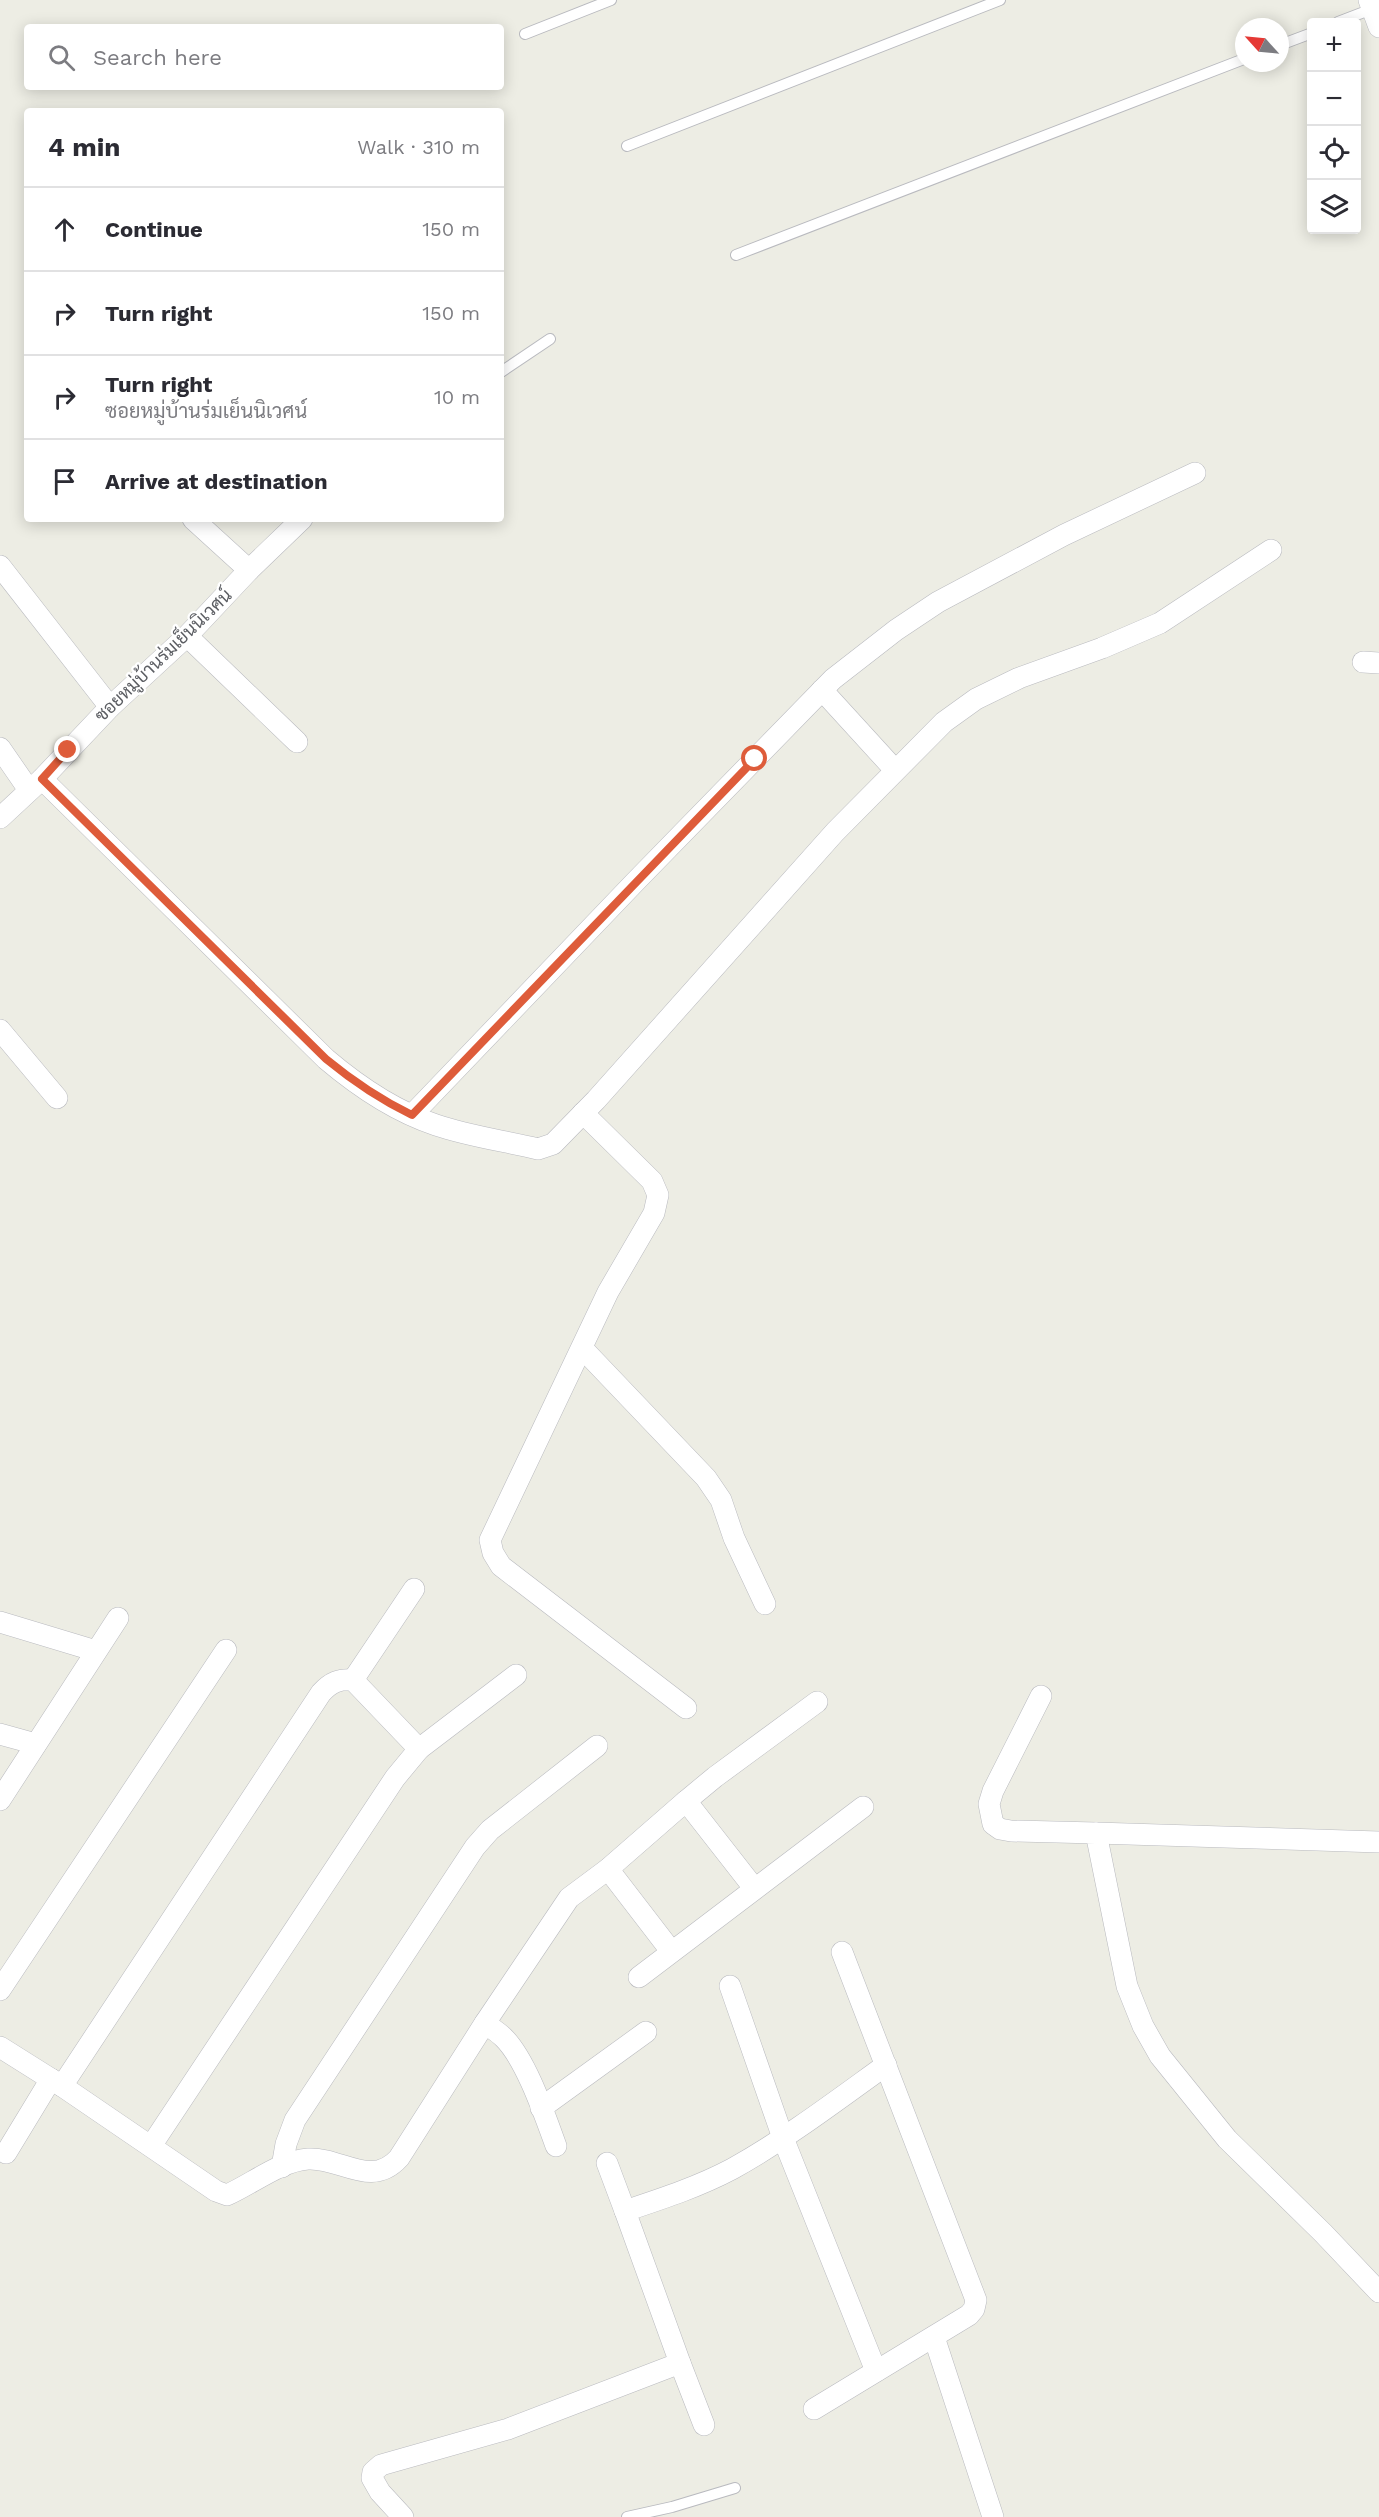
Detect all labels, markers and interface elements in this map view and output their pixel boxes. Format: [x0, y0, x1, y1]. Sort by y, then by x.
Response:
north arrow [1235, 18, 1289, 72]
map controls [1307, 18, 1361, 234]
button: + [1307, 18, 1361, 72]
search box [24, 24, 504, 90]
icon: search [45, 41, 78, 74]
text: Search here [93, 45, 222, 70]
button: − [1307, 72, 1361, 126]
button: locate [1307, 126, 1361, 180]
text: 4 min [48, 132, 120, 162]
text: Walk · 310 m [357, 135, 480, 159]
button: layers [1307, 180, 1361, 234]
icon: ahead [48, 213, 81, 246]
text: Continue [105, 217, 203, 242]
text: 150 m [422, 217, 480, 241]
icon: right [48, 297, 81, 330]
text: Turn right [105, 301, 212, 326]
text: 150 m [422, 301, 480, 325]
text: Turn right [105, 372, 212, 397]
icon: right [48, 381, 81, 414]
text: 10 m [434, 385, 480, 409]
text: ซอยหมู่บ้านร่มเย็นนิเวศน์ [105, 399, 307, 423]
icon: arrive [48, 465, 81, 498]
text: Arrive at destination [105, 469, 328, 494]
street label: ซอยหมู่บ้านร่มเย็นนิเวศน์ [88, 582, 238, 728]
route end [54, 736, 80, 762]
route start [741, 745, 767, 771]

